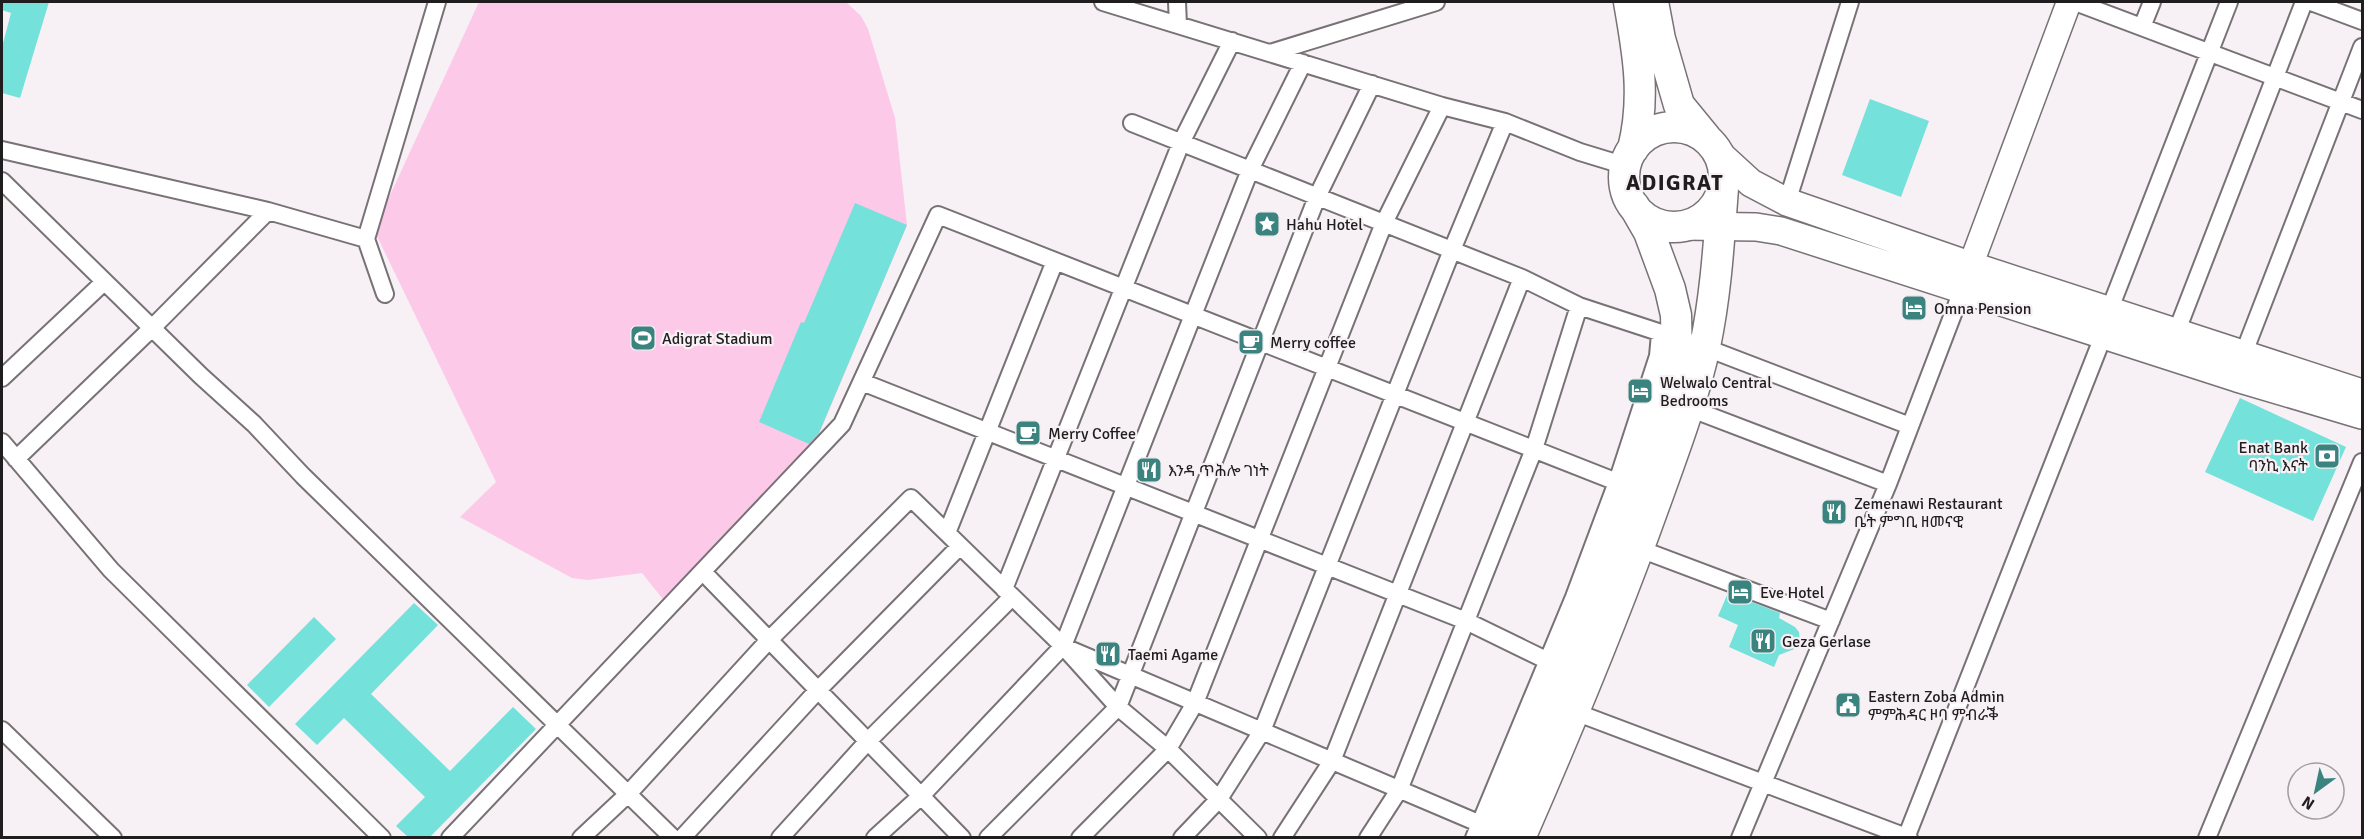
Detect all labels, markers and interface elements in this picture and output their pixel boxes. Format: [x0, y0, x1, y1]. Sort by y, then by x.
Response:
district label: ADIGRAT [1626, 169, 1724, 196]
place icon: Hahu Hotel [1252, 209, 1282, 239]
place label: Hahu Hotel [1286, 215, 1363, 235]
hotel icon: Omna Pension [1899, 293, 1929, 323]
place label: Omna Pension [1934, 299, 2031, 319]
sports icon: Adigrat Stadium [628, 323, 658, 353]
cafe icon: Merry coffee [1236, 327, 1266, 357]
place label: Adigrat Stadium [662, 329, 773, 349]
place label: Merry coffee [1270, 333, 1356, 353]
place label: Welwalo Central Bedrooms [1660, 373, 1772, 411]
hotel icon: Welwalo Central Bedrooms [1625, 376, 1655, 406]
cafe icon: Merry Coffee [1013, 418, 1043, 448]
place label: Merry Coffee [1048, 424, 1136, 444]
place label: Enat Bank ባንኪ እናት [2239, 438, 2308, 476]
bank icon: Enat Bank ባንኪ እናት [2312, 441, 2342, 471]
restaurant icon: እንዳ ጥሕሎ ገነት [1134, 455, 1164, 485]
place label: እንዳ ጥሕሎ ገነት [1168, 461, 1269, 481]
place label: Zemenawi Restaurant ቤት ምግቢ ዘመናዊ [1854, 494, 2003, 532]
restaurant icon: Zemenawi Restaurant ቤት ምግቢ ዘመናዊ [1819, 497, 1849, 527]
hotel icon: Eve Hotel [1725, 577, 1755, 607]
place label: Eve Hotel [1760, 583, 1825, 603]
restaurant icon: Geza Gerlase [1748, 626, 1778, 656]
place label: Geza Gerlase [1782, 632, 1871, 652]
restaurant icon: Taemi Agame [1093, 639, 1123, 669]
place label: Taemi Agame [1128, 645, 1218, 665]
place label: Eastern Zoba Admin ምምሕዳር ዞባ ምብራቕ [1868, 687, 2005, 725]
public building icon: Eastern Zoba Admin ምምሕዳር ዞባ ምብራቕ [1833, 690, 1863, 720]
north arrow [2286, 761, 2346, 821]
text: N [2298, 791, 2318, 814]

